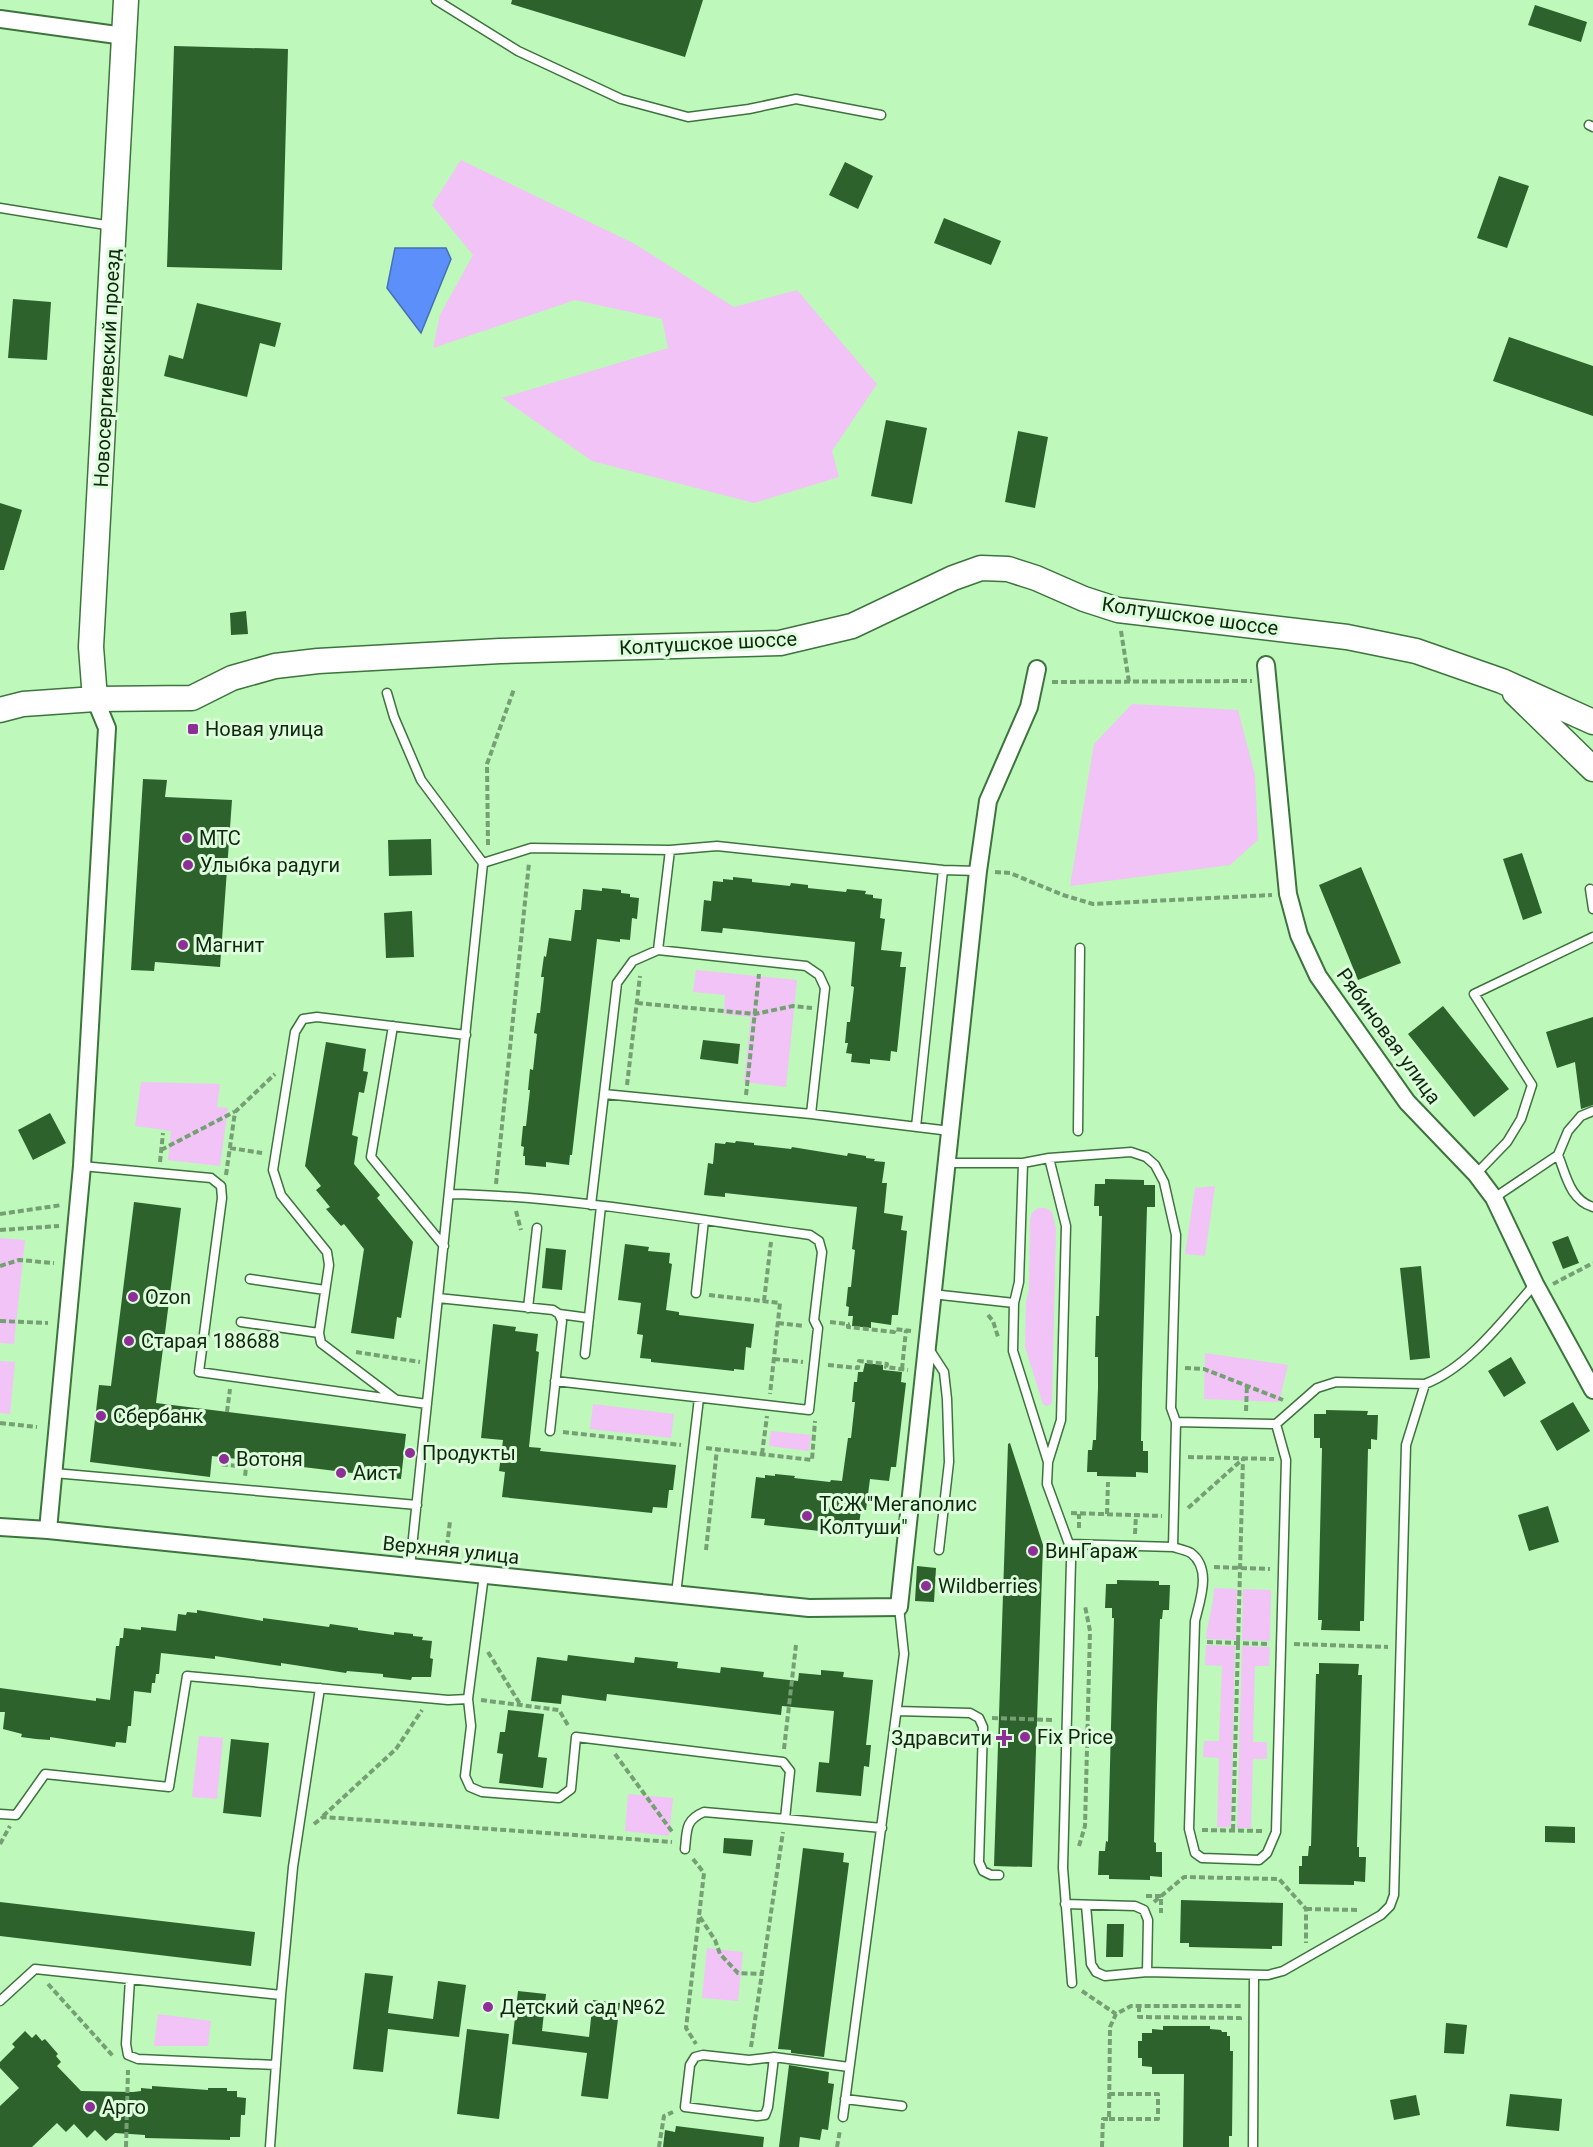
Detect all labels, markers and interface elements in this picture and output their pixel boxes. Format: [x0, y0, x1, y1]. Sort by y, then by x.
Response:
street label: Новосергиевский проезд [89, 248, 125, 488]
street label: Колтушское шоссе [1100, 592, 1280, 640]
street label: Колтушское шоссе [619, 626, 797, 660]
place label: Новая улица [205, 717, 324, 741]
marker: Новая улица [186, 722, 200, 736]
place label: МТС [199, 826, 241, 850]
marker: МТС [180, 831, 194, 845]
place label: Улыбка радуги [200, 853, 340, 877]
marker: Улыбка радуги [181, 858, 195, 872]
place label: Магнит [195, 933, 265, 957]
marker: Магнит [176, 938, 190, 952]
street label: Рябиновая улица [1332, 963, 1446, 1109]
place label: Ozon [145, 1285, 191, 1309]
marker: Ozon [126, 1290, 140, 1304]
place label: Старая 188688 [141, 1329, 280, 1353]
marker: Старая 188688 [122, 1334, 136, 1348]
place label: Сбербанк [113, 1404, 203, 1428]
marker: Сбербанк [94, 1409, 108, 1423]
place label: Продукты [422, 1441, 516, 1465]
marker: Продукты [403, 1446, 417, 1460]
place label: Вотоня [236, 1447, 303, 1471]
marker: Вотоня [217, 1452, 231, 1466]
place label: Аист [353, 1461, 398, 1485]
marker: Аист [334, 1466, 348, 1480]
place label: ТСЖ "Мегаполис Колтуши" [819, 1492, 977, 1539]
marker: ТСЖ "Мегаполис Колтуши" [800, 1509, 814, 1523]
street label: Верхняя улица [381, 1531, 521, 1569]
place label: ВинГараж [1045, 1539, 1139, 1563]
marker: ВинГараж [1026, 1544, 1040, 1558]
place label: Wildberries [938, 1574, 1038, 1598]
marker: Wildberries [919, 1579, 933, 1593]
place label: Fix Price [1037, 1725, 1113, 1749]
place label: Здравсити [891, 1726, 992, 1750]
marker: Fix Price [1018, 1730, 1032, 1744]
marker: Здравсити [997, 1731, 1011, 1745]
place label: Детский сад №62 [500, 1995, 665, 2019]
marker: Детский сад №62 [481, 2000, 495, 2014]
place label: Арго [102, 2095, 146, 2119]
marker: Арго [83, 2100, 97, 2114]

